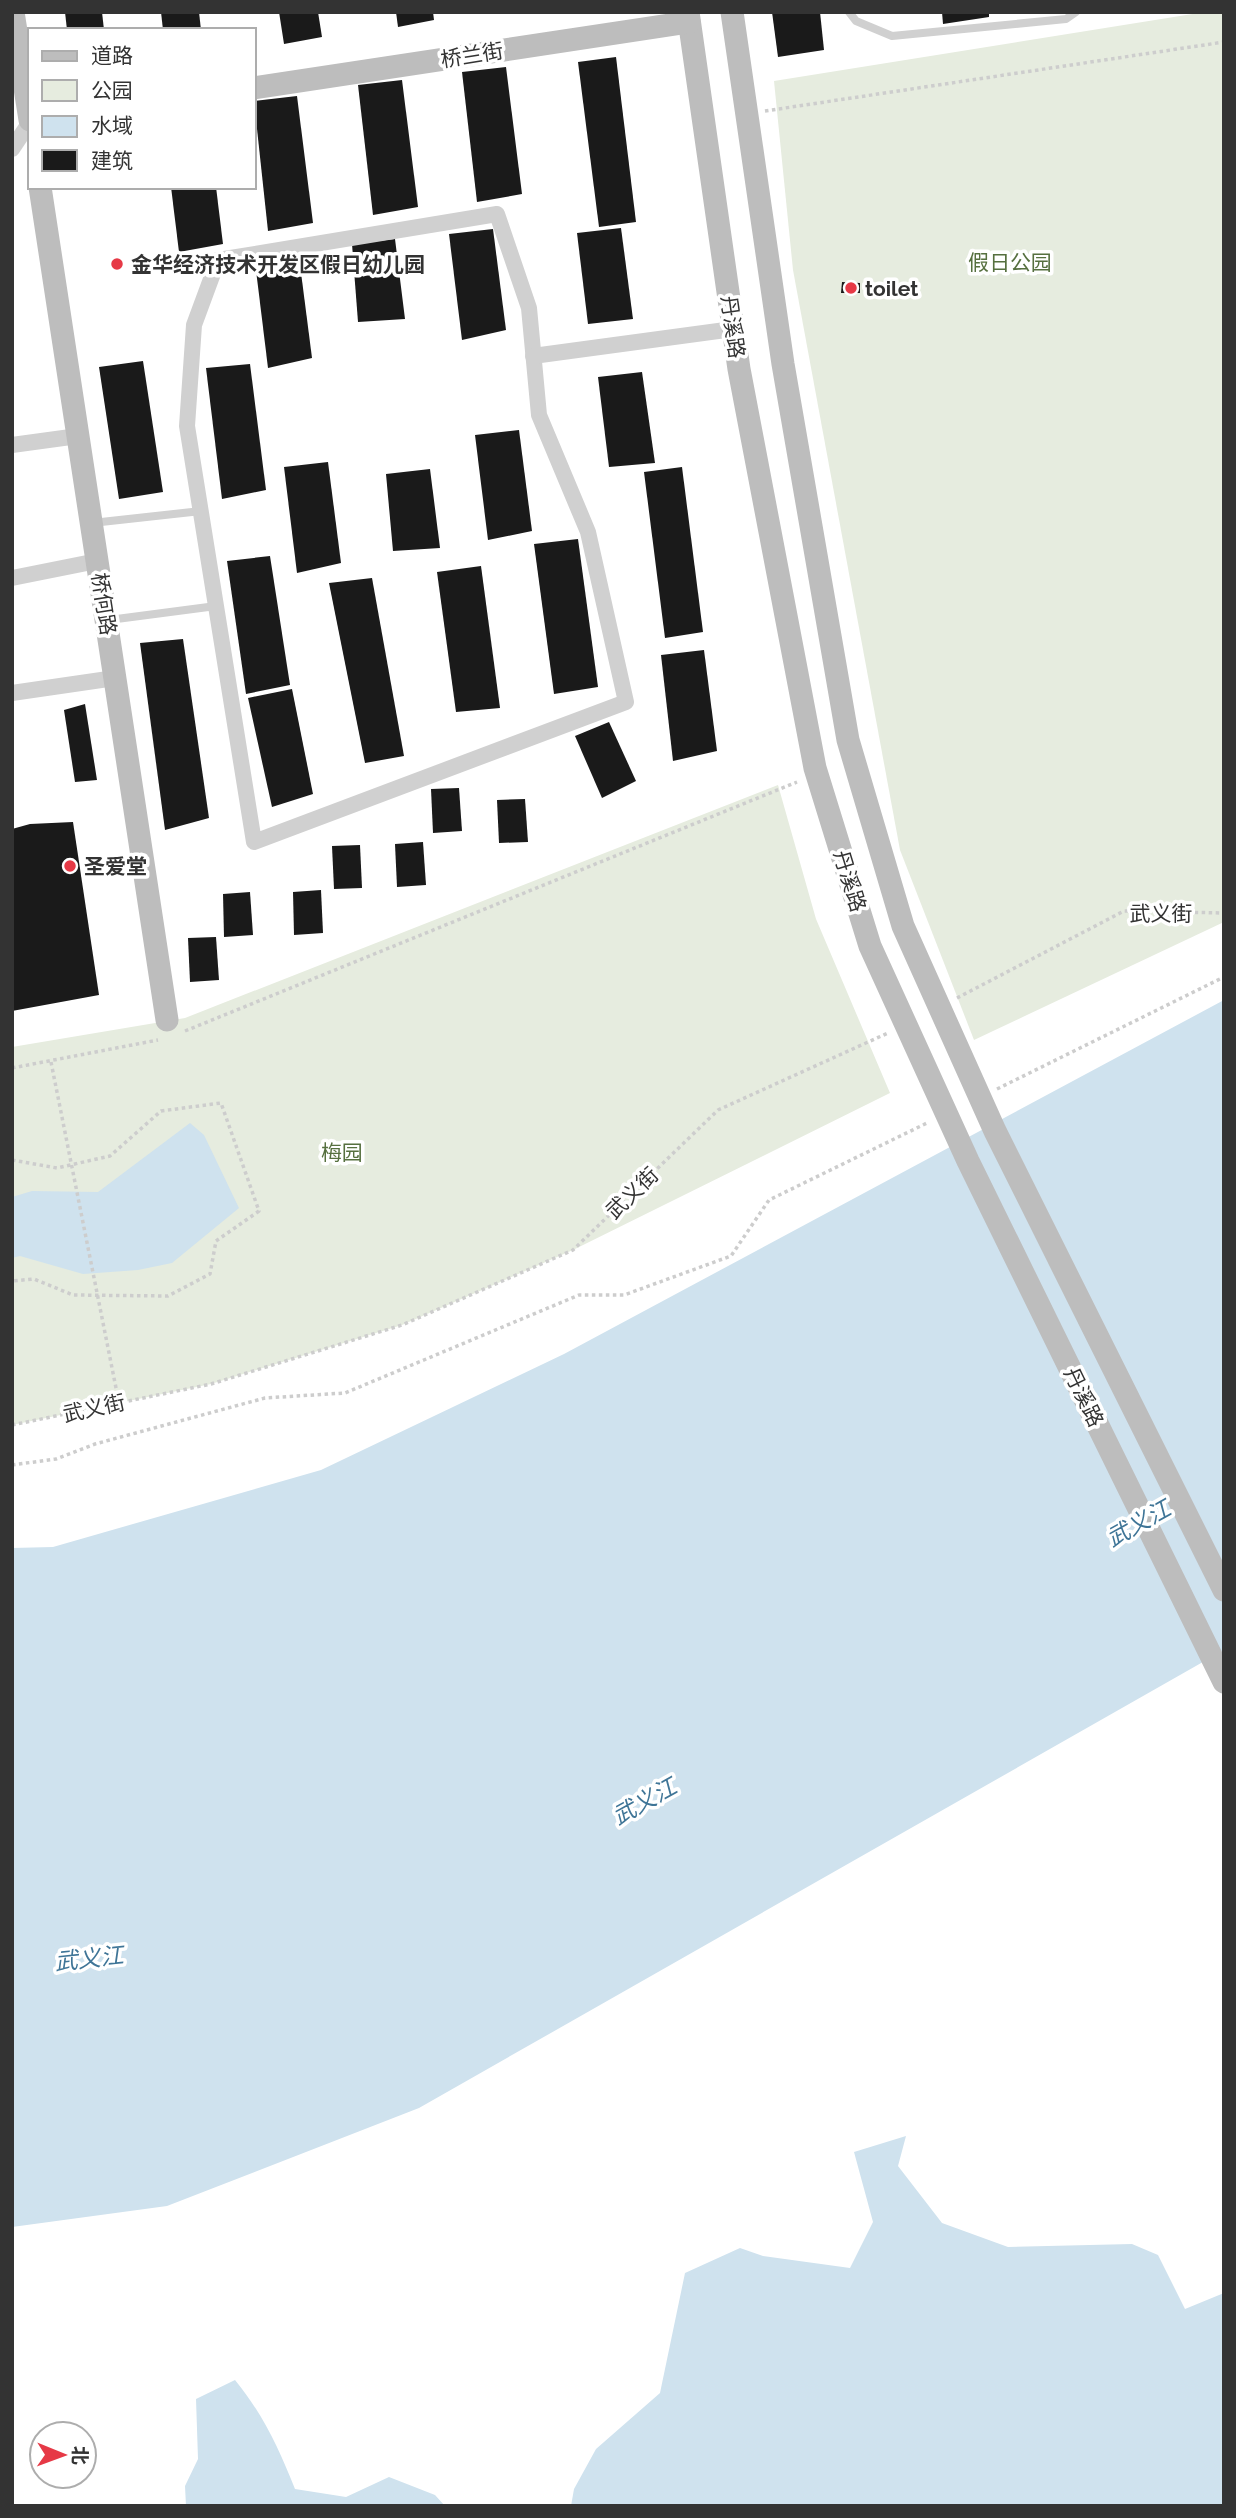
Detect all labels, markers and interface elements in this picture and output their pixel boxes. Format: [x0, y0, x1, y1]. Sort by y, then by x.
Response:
legend [28, 28, 256, 189]
street label: 桥兰街 [439, 38, 505, 72]
text: 道路 [91, 43, 133, 68]
text: 公园 [91, 78, 133, 103]
text: 水域 [91, 113, 133, 138]
text: 建筑 [91, 148, 133, 173]
park label: 假日公园 [968, 250, 1052, 275]
place label: 金华经济技术开发区假日幼儿园 [131, 252, 425, 277]
marker: 金华经济技术开发区假日幼儿园 [109, 256, 125, 272]
place label: toilet [865, 276, 918, 301]
marker: toilet [843, 280, 859, 296]
street label: 丹溪路 [716, 294, 750, 360]
street label: 桥何路 [87, 571, 121, 637]
street label: 丹溪路 [829, 847, 871, 915]
place label: 圣爱堂 [84, 854, 147, 879]
marker: 圣爱堂 [62, 858, 78, 874]
street label: 武义街 [1130, 901, 1193, 926]
park label: 梅园 [321, 1140, 363, 1165]
street label: 武义街 [601, 1162, 663, 1224]
street label: 丹溪路 [1059, 1363, 1109, 1431]
street label: 武义街 [61, 1389, 127, 1427]
water label: 武义江 [1101, 1493, 1177, 1552]
water label: 武义江 [607, 1771, 683, 1830]
water label: 武义江 [53, 1941, 128, 1975]
north arrow [28, 2420, 98, 2490]
text: 北 [69, 2446, 91, 2465]

